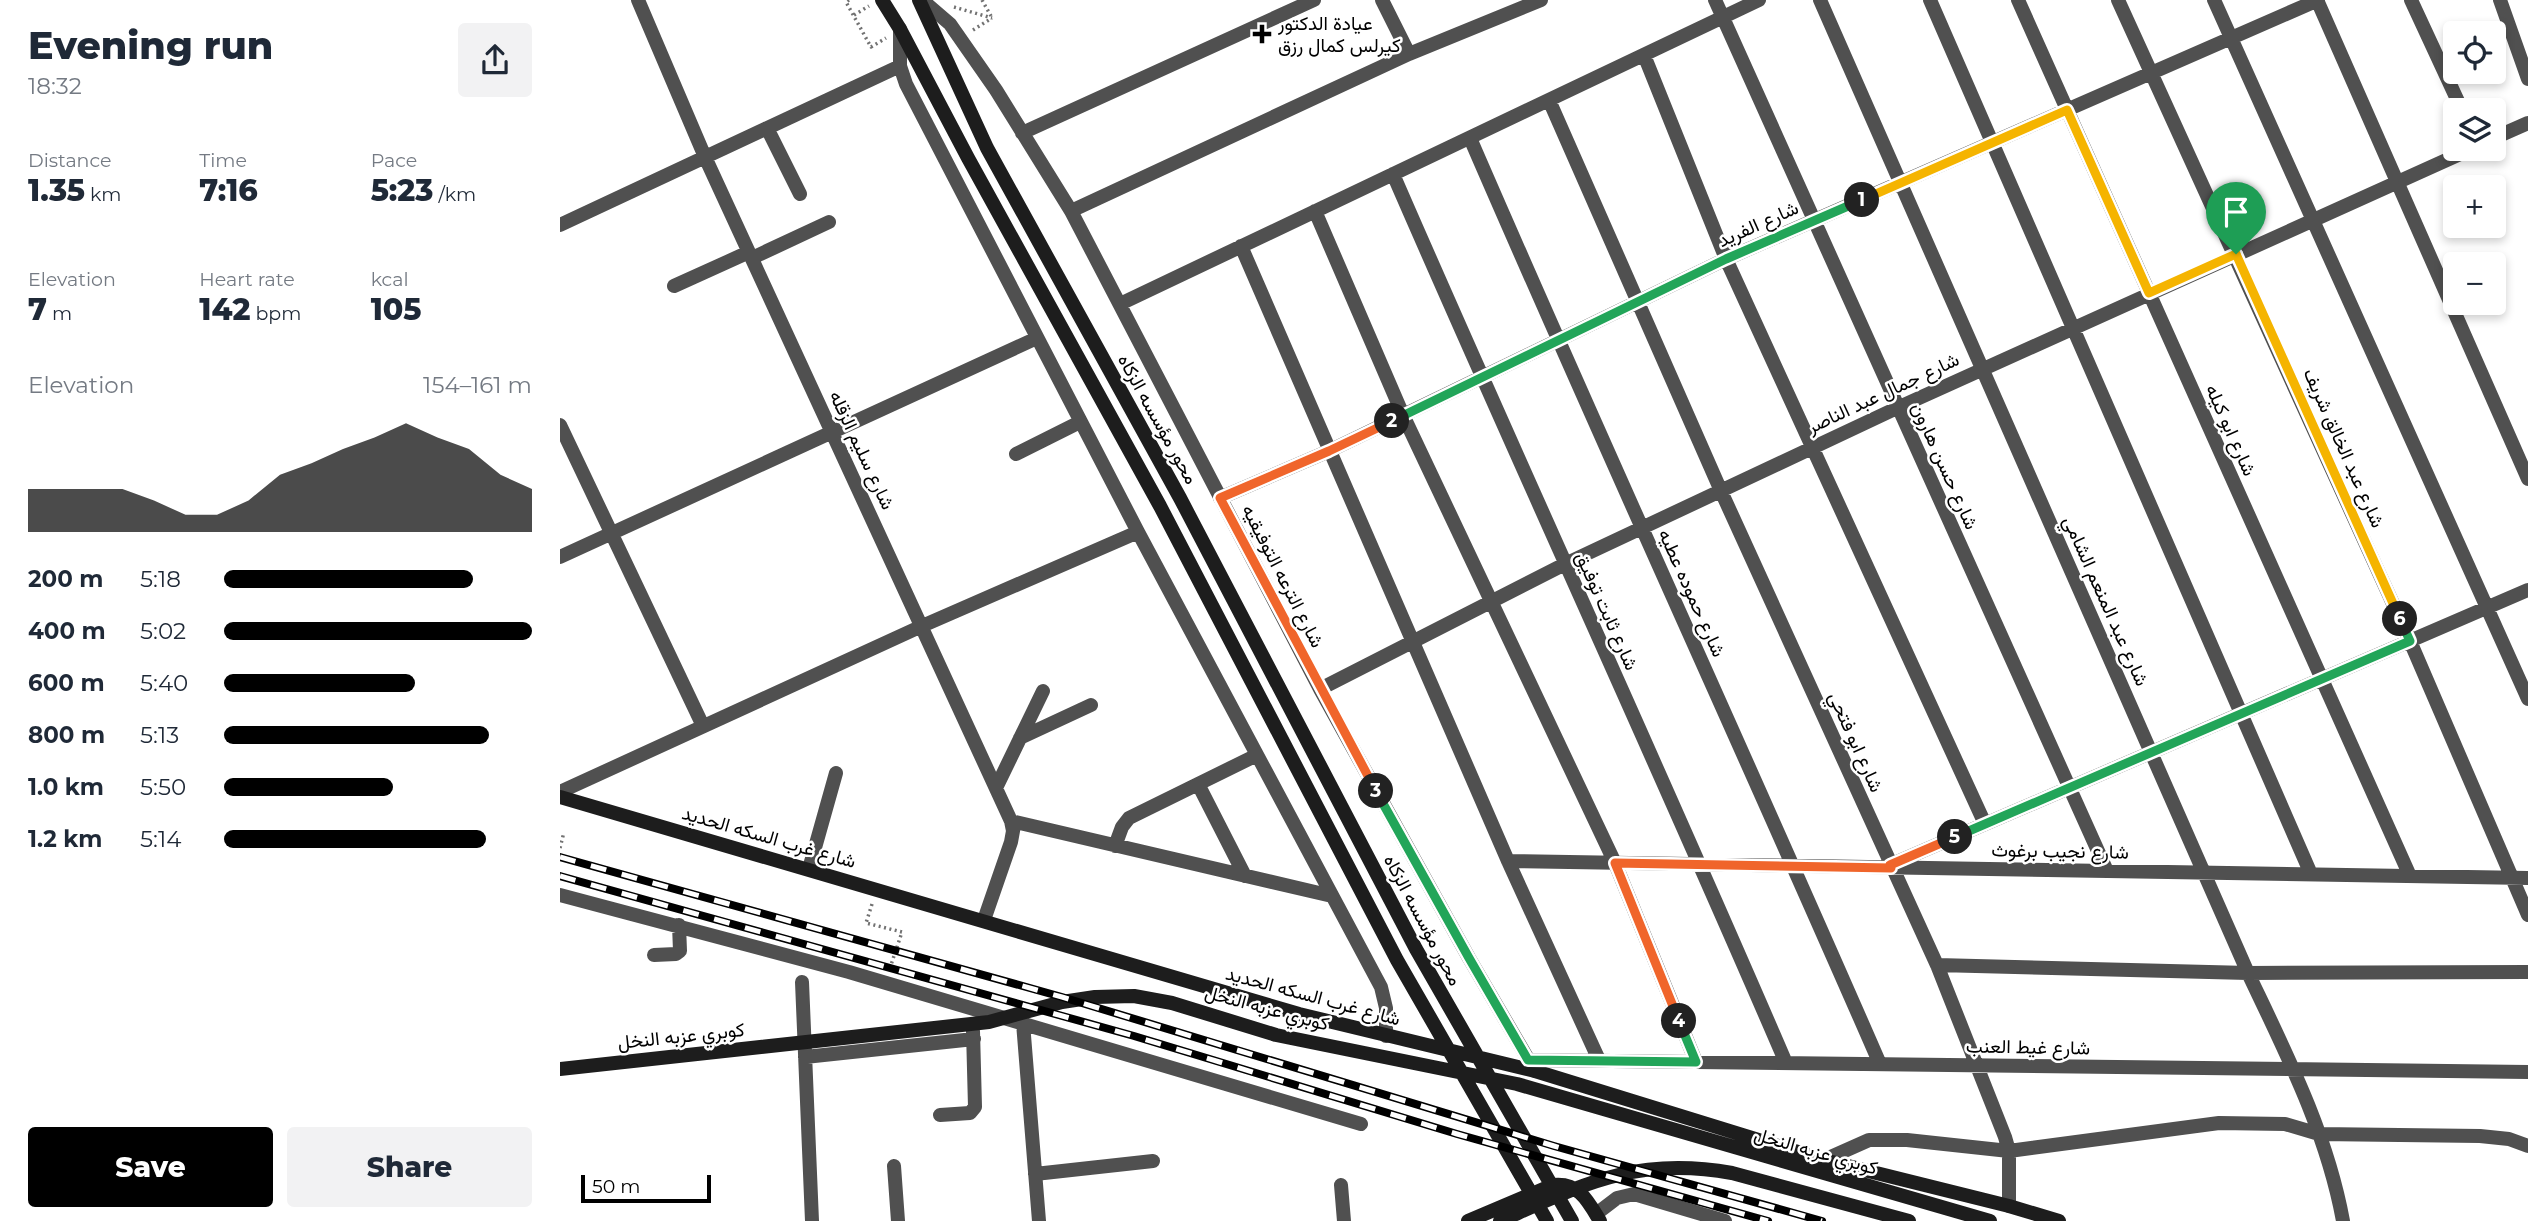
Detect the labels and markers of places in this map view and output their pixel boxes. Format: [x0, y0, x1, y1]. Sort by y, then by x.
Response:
place label: عيادة الدكتور كيرلس كمال رزق [1277, 12, 1401, 57]
marker: عيادة الدكتور كيرلس كمال رزق [1252, 24, 1272, 44]
pin: 1 [1844, 182, 1880, 218]
pin [2206, 182, 2266, 254]
pin: 2 [1374, 404, 1410, 438]
pin: 6 [2382, 602, 2417, 636]
pin: 3 [1358, 774, 1394, 808]
pin: 5 [1938, 820, 1972, 854]
pin: 4 [1662, 1004, 1696, 1038]

